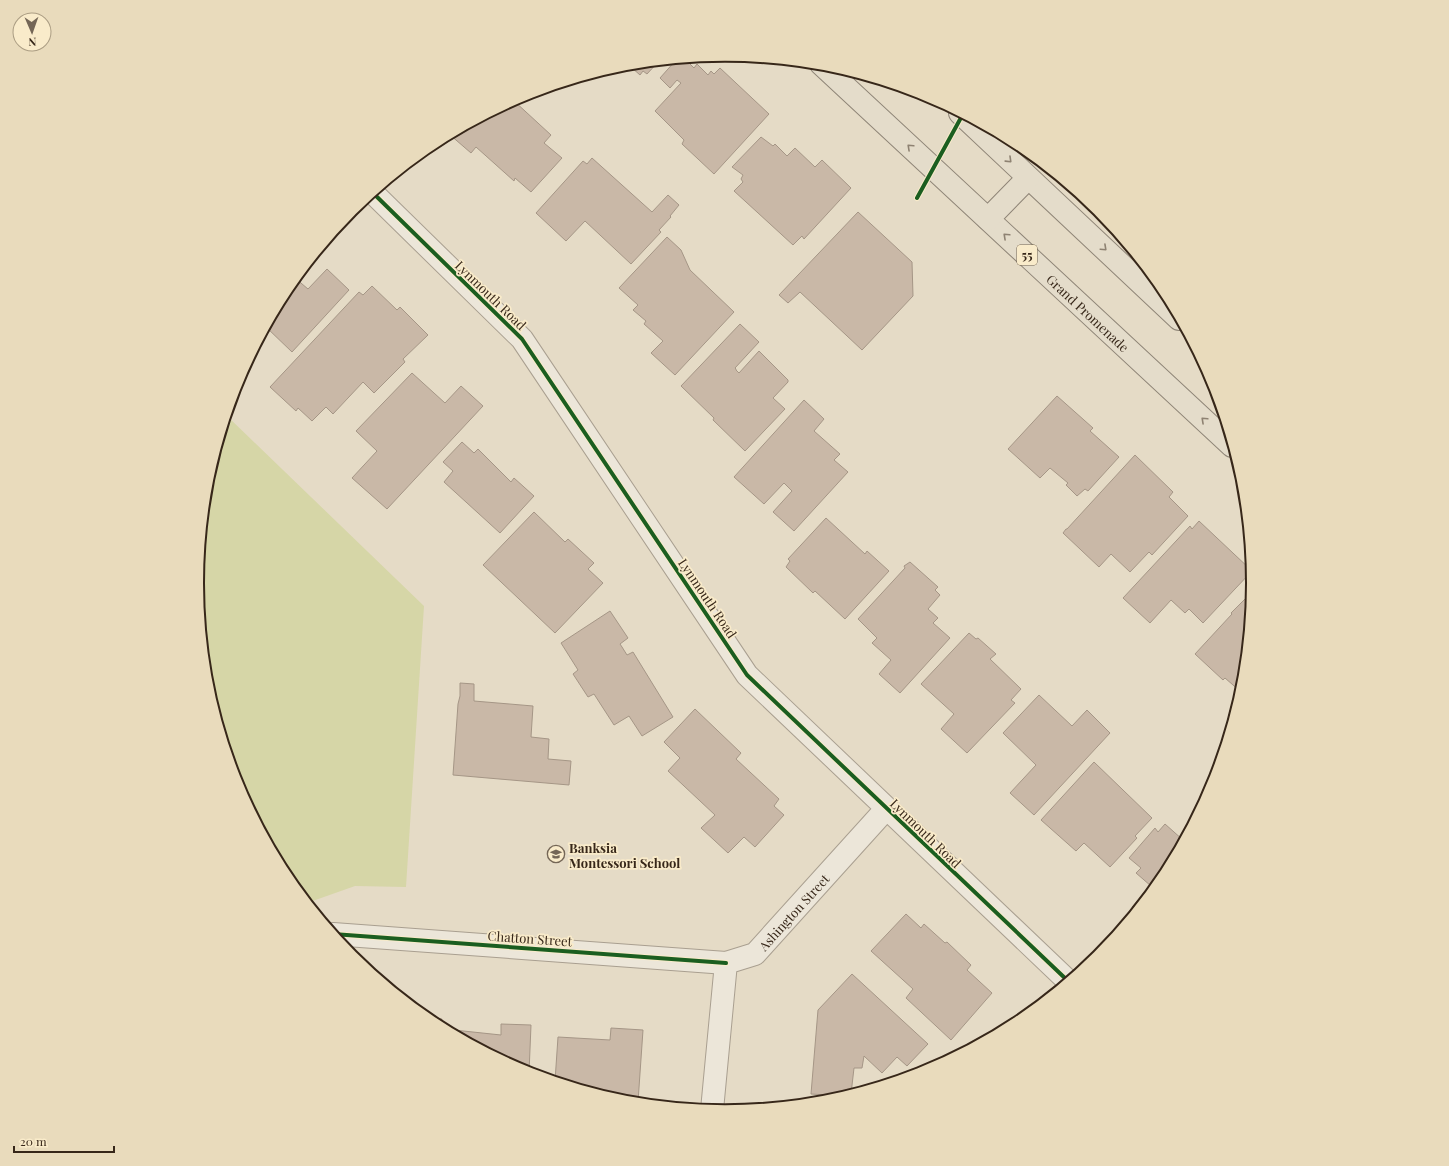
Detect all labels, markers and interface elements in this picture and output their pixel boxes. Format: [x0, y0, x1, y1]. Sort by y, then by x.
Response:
north arrow [12, 12, 52, 52]
text: N [28, 35, 37, 50]
one-way arrow [908, 145, 915, 152]
one-way arrow [1004, 155, 1012, 162]
one-way arrow [1003, 233, 1011, 241]
one-way arrow [1099, 244, 1107, 251]
road number: 55 [1017, 245, 1037, 265]
street label: Lynmouth Road [452, 257, 530, 334]
street label: Grand Promenade [1043, 270, 1134, 355]
one-way arrow [1201, 417, 1208, 424]
street label: Lynmouth Road [675, 555, 741, 641]
street label: Lynmouth Road [887, 795, 965, 872]
place label: Banksia Montessori School [569, 839, 680, 871]
school or university icon: Banksia Montessori School [546, 844, 566, 864]
street label: Ashington Street [753, 869, 833, 954]
street label: Chatton Street [487, 927, 573, 949]
scale bar [14, 1128, 114, 1154]
text: 20 m [20, 1133, 47, 1149]

